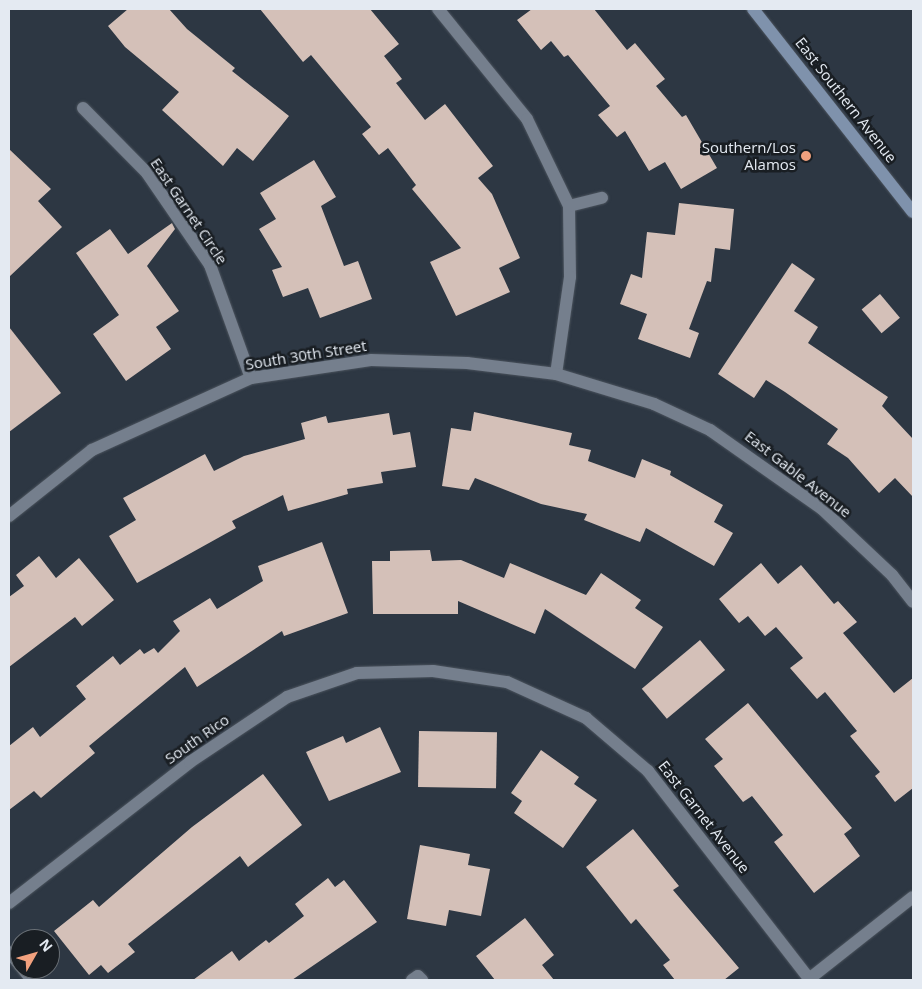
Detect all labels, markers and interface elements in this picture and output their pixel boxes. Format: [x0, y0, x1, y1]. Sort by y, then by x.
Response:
street label: East Southern Avenue [792, 34, 900, 166]
place label: Southern/Los Alamos [702, 138, 796, 173]
marker: Southern/Los Alamos [800, 150, 812, 162]
street label: East Garnet Circle [147, 155, 231, 267]
street label: South 30th Street [244, 337, 368, 373]
street label: East Gable Avenue [741, 427, 855, 521]
street label: South Rico [161, 710, 233, 768]
street label: East Garnet Avenue [655, 757, 753, 877]
north arrow [10, 929, 60, 979]
text: N [35, 935, 57, 955]

